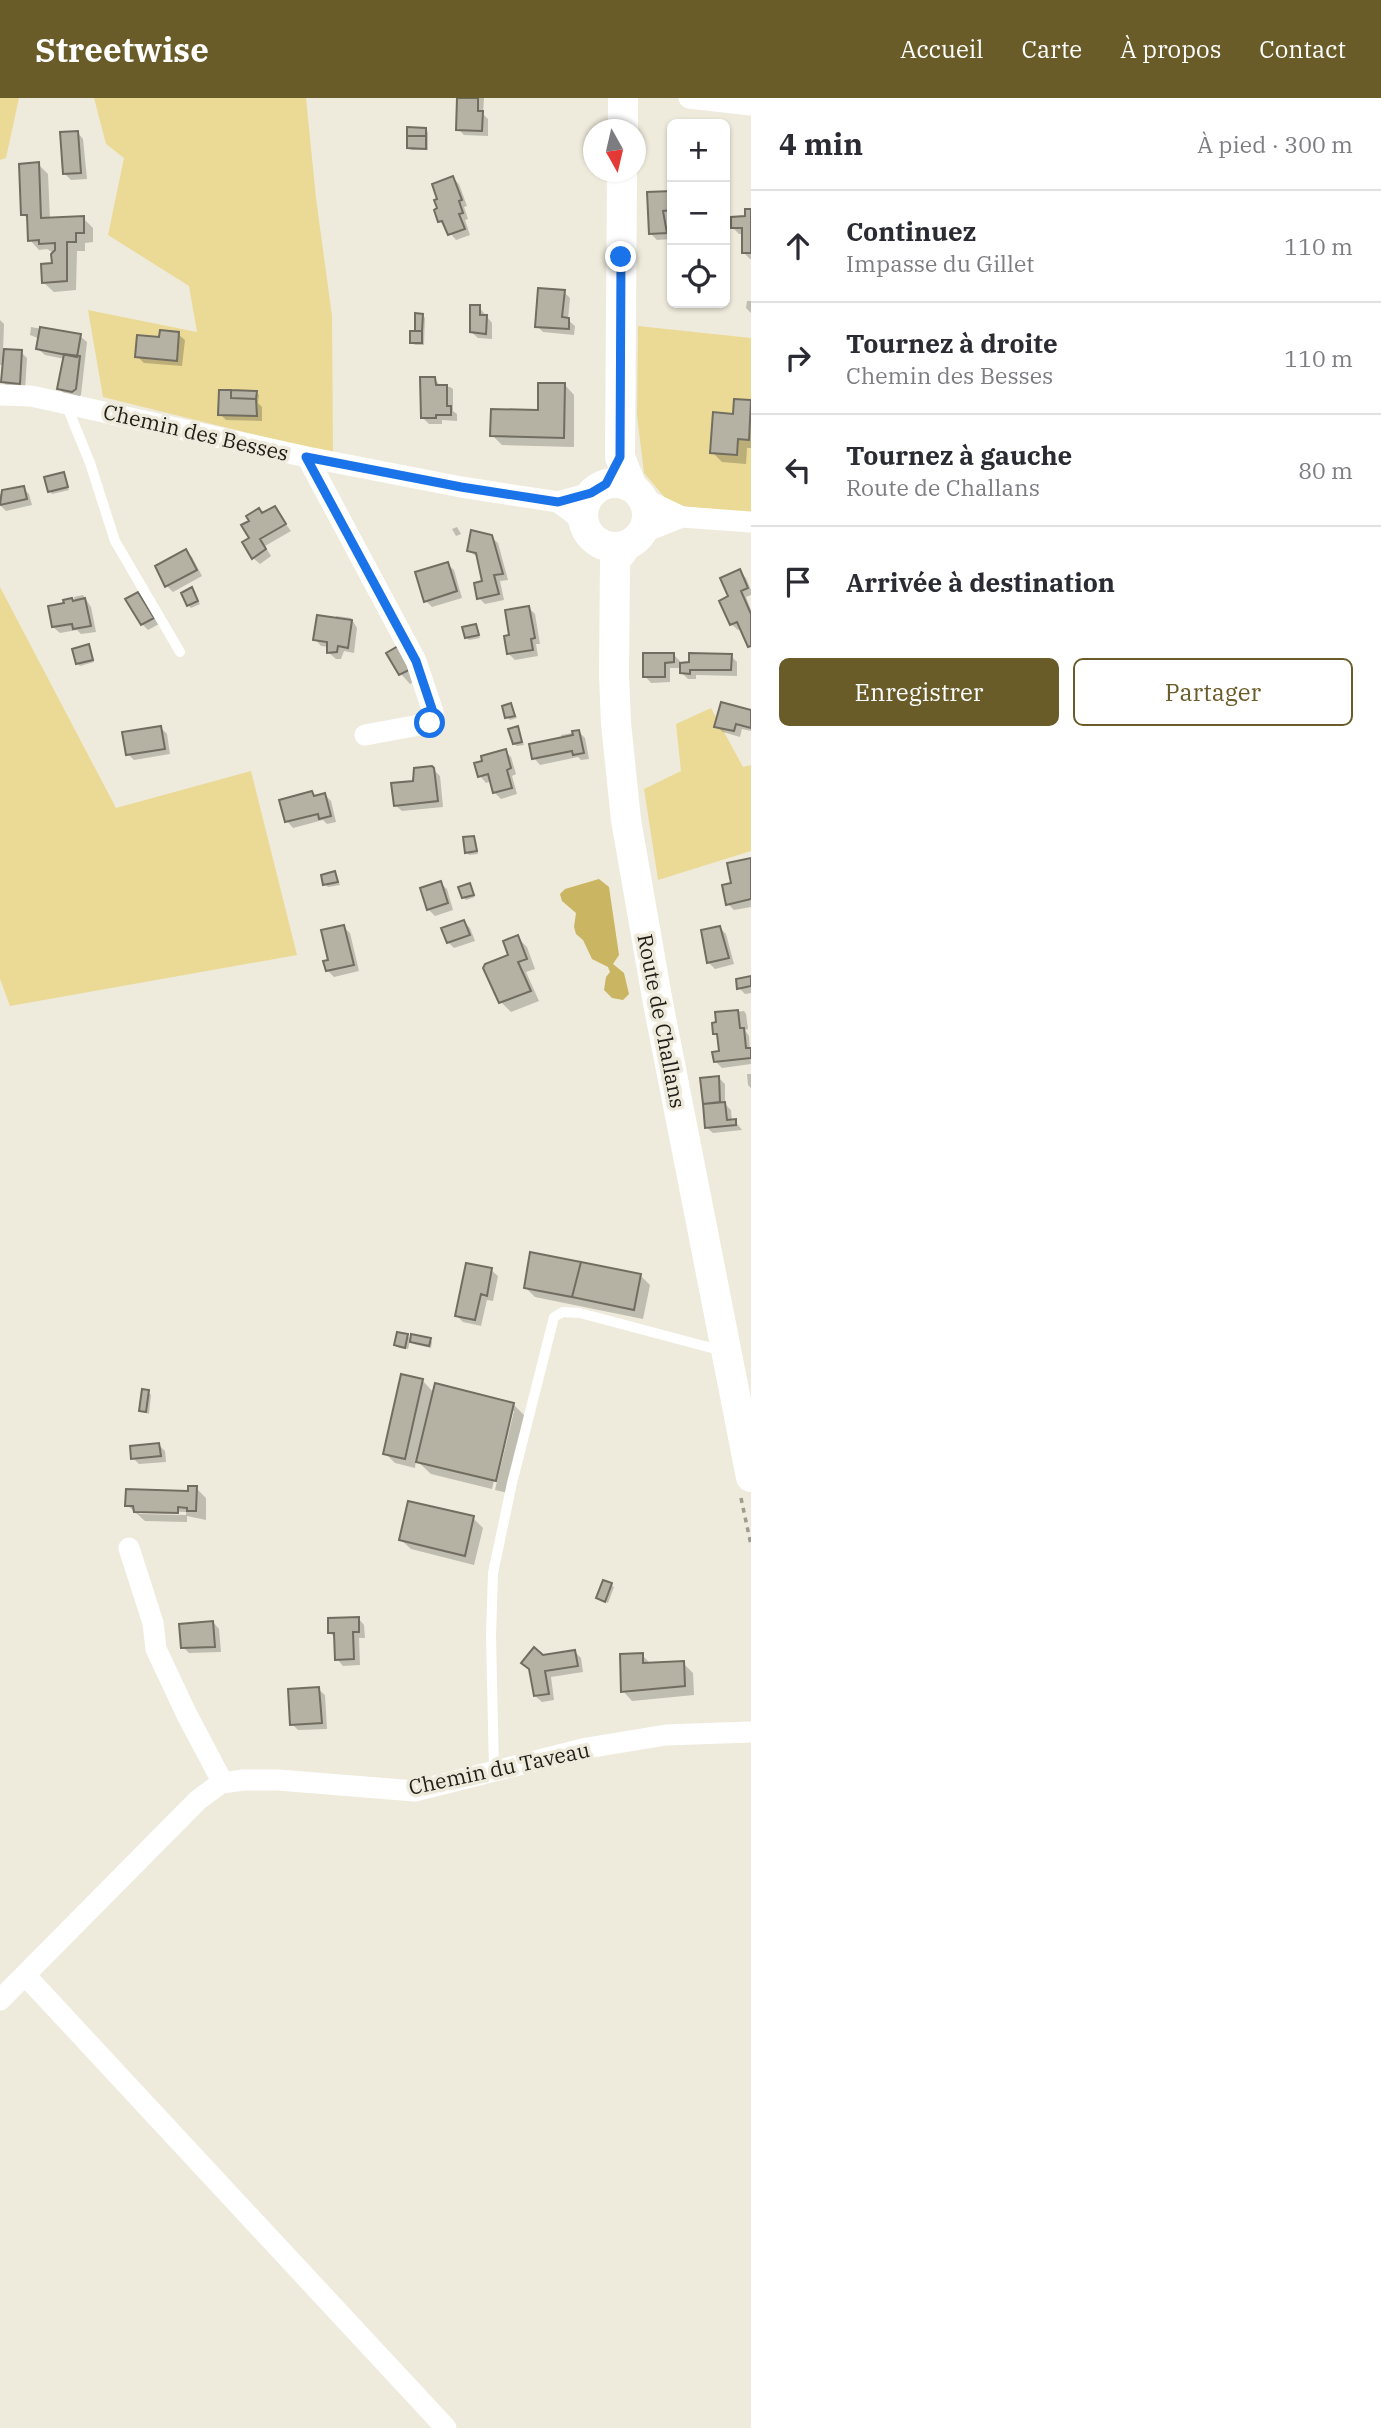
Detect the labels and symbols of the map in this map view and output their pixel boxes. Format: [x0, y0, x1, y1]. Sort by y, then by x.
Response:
north arrow [583, 119, 646, 182]
route end [605, 241, 636, 272]
street label: Chemin des Besses [101, 397, 291, 467]
route start [414, 707, 445, 738]
street label: Route de Challans [631, 931, 693, 1111]
street label: Chemin du Taveau [406, 1735, 592, 1801]

